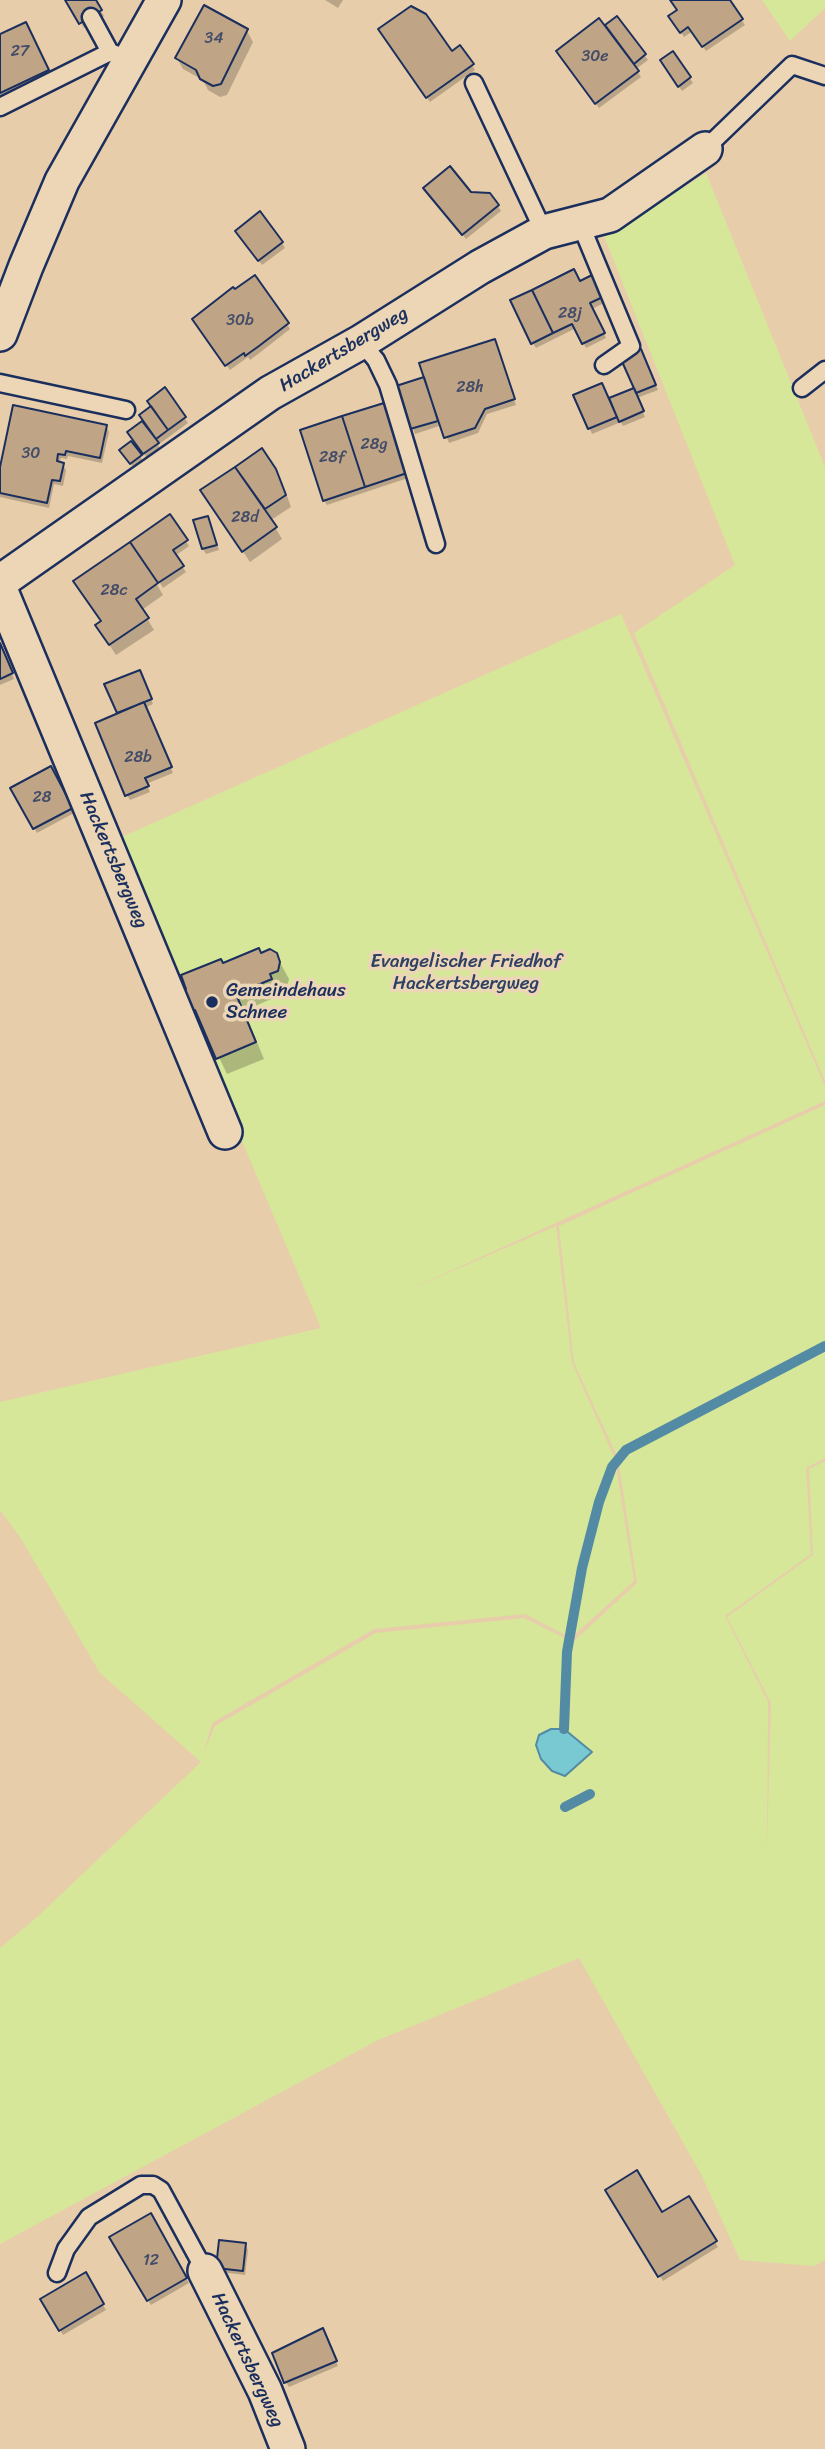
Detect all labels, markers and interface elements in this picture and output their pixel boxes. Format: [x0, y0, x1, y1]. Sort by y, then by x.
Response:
house number: 34 [205, 29, 223, 49]
house number: 27 [11, 42, 29, 62]
house number: 30e [581, 47, 609, 67]
street label: Hackertsbergweg [275, 303, 413, 397]
house number: 28j [558, 304, 582, 324]
house number: 30b [226, 311, 254, 331]
house number: 28h [456, 378, 484, 398]
house number: 28g [361, 435, 387, 455]
house number: 30 [22, 444, 40, 464]
house number: 28f [319, 448, 345, 468]
house number: 28d [231, 508, 259, 528]
house number: 28c [101, 581, 127, 601]
house number: 28b [124, 748, 152, 768]
house number: 28 [33, 788, 51, 808]
street label: Hackertsbergweg [74, 788, 152, 932]
park label: Evangelischer Friedhof Hackertsbergweg [371, 951, 561, 995]
place label: Gemeindehaus Schnee [226, 980, 346, 1024]
marker: Gemeindehaus Schnee [204, 994, 220, 1010]
house number: 12 [143, 2251, 159, 2271]
street label: Hackertsbergweg [206, 2289, 288, 2431]

